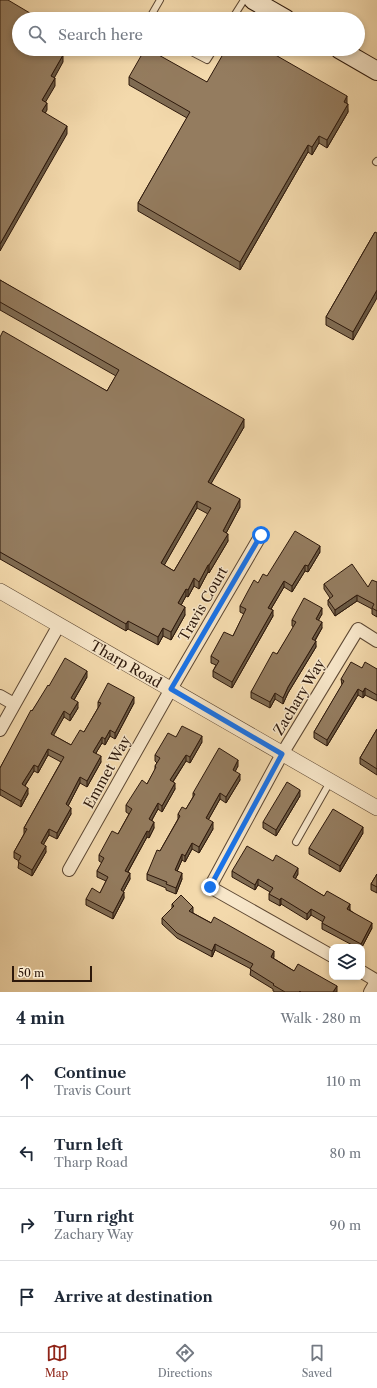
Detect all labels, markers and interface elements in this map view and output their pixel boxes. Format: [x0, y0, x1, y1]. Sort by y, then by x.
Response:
search box [12, 12, 365, 56]
icon: search [26, 23, 48, 45]
text: Search here [58, 25, 143, 44]
route start [252, 526, 270, 544]
street label: Travis Court [174, 564, 232, 644]
street label: Tharp Road [87, 636, 165, 692]
street label: Zachary Way [269, 655, 329, 738]
street label: Emmet Way [80, 732, 135, 812]
route end [201, 878, 219, 896]
map controls [329, 944, 365, 980]
button: layers [329, 944, 365, 980]
scale bar [12, 964, 92, 983]
text: 50 m [18, 966, 44, 980]
text: 4 min [16, 1008, 65, 1028]
text: Walk · 280 m [280, 1010, 361, 1026]
text: Continue [54, 1063, 126, 1082]
icon: ahead [16, 1070, 38, 1092]
text: 110 m [326, 1073, 361, 1089]
text: Travis Court [54, 1082, 131, 1098]
text: Turn left [54, 1135, 123, 1154]
icon: left [16, 1142, 38, 1164]
text: 80 m [329, 1145, 361, 1161]
text: Tharp Road [54, 1154, 128, 1170]
text: Turn right [54, 1207, 134, 1226]
icon: right [16, 1214, 38, 1236]
text: 90 m [330, 1217, 361, 1233]
text: Zachary Way [54, 1226, 134, 1242]
icon: arrive [16, 1286, 38, 1308]
text: Arrive at destination [54, 1287, 213, 1306]
tab: Map [45, 1342, 68, 1380]
tab: Directions [158, 1342, 212, 1380]
tab: Saved [302, 1342, 332, 1380]

